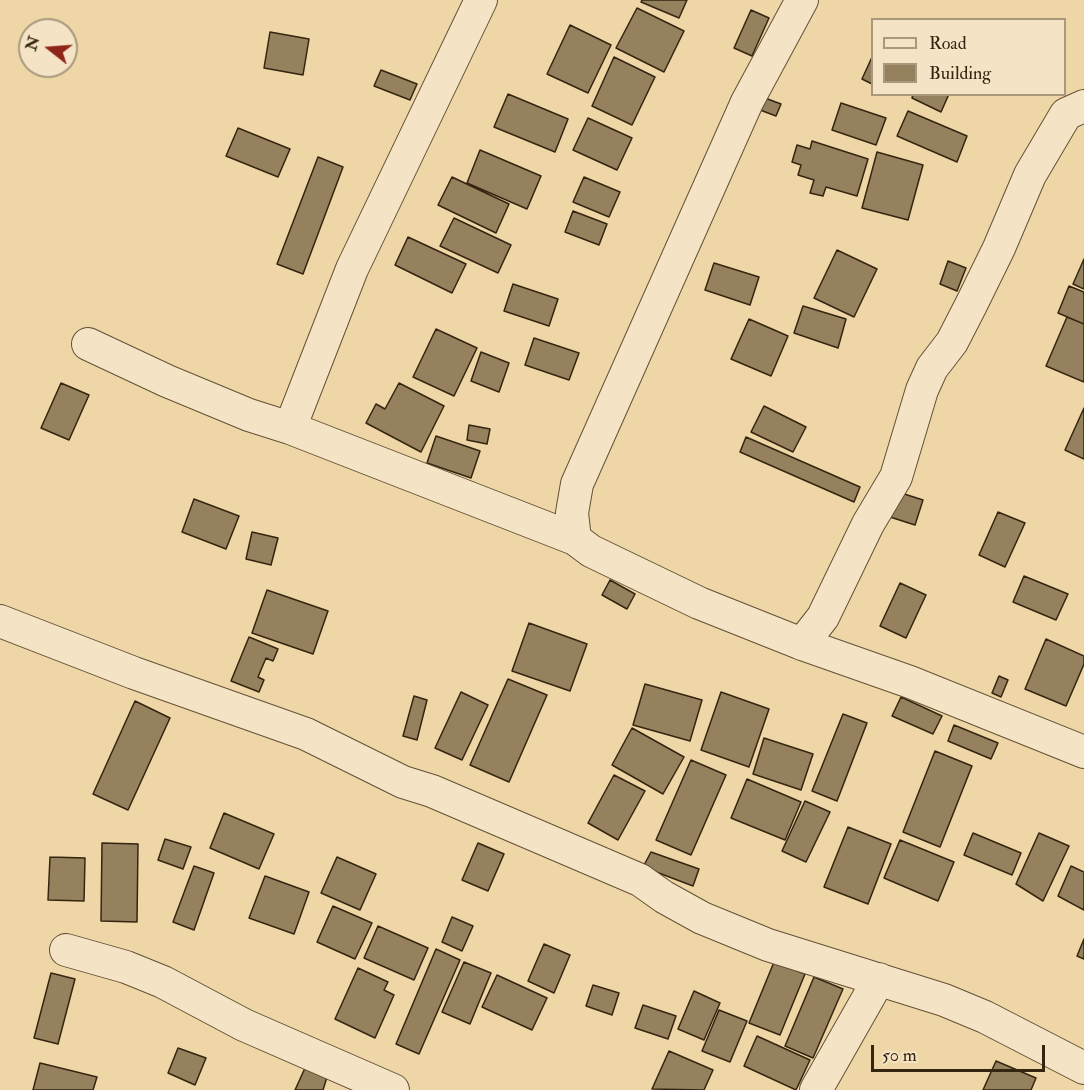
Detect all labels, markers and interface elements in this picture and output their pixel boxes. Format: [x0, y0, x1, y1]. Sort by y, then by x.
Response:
north arrow [18, 18, 78, 78]
legend [871, 18, 1066, 96]
text: Road [929, 32, 967, 55]
text: N [21, 34, 44, 53]
text: Building [929, 62, 991, 85]
scale bar [874, 1033, 1048, 1071]
text: 50 m [882, 1044, 917, 1067]

